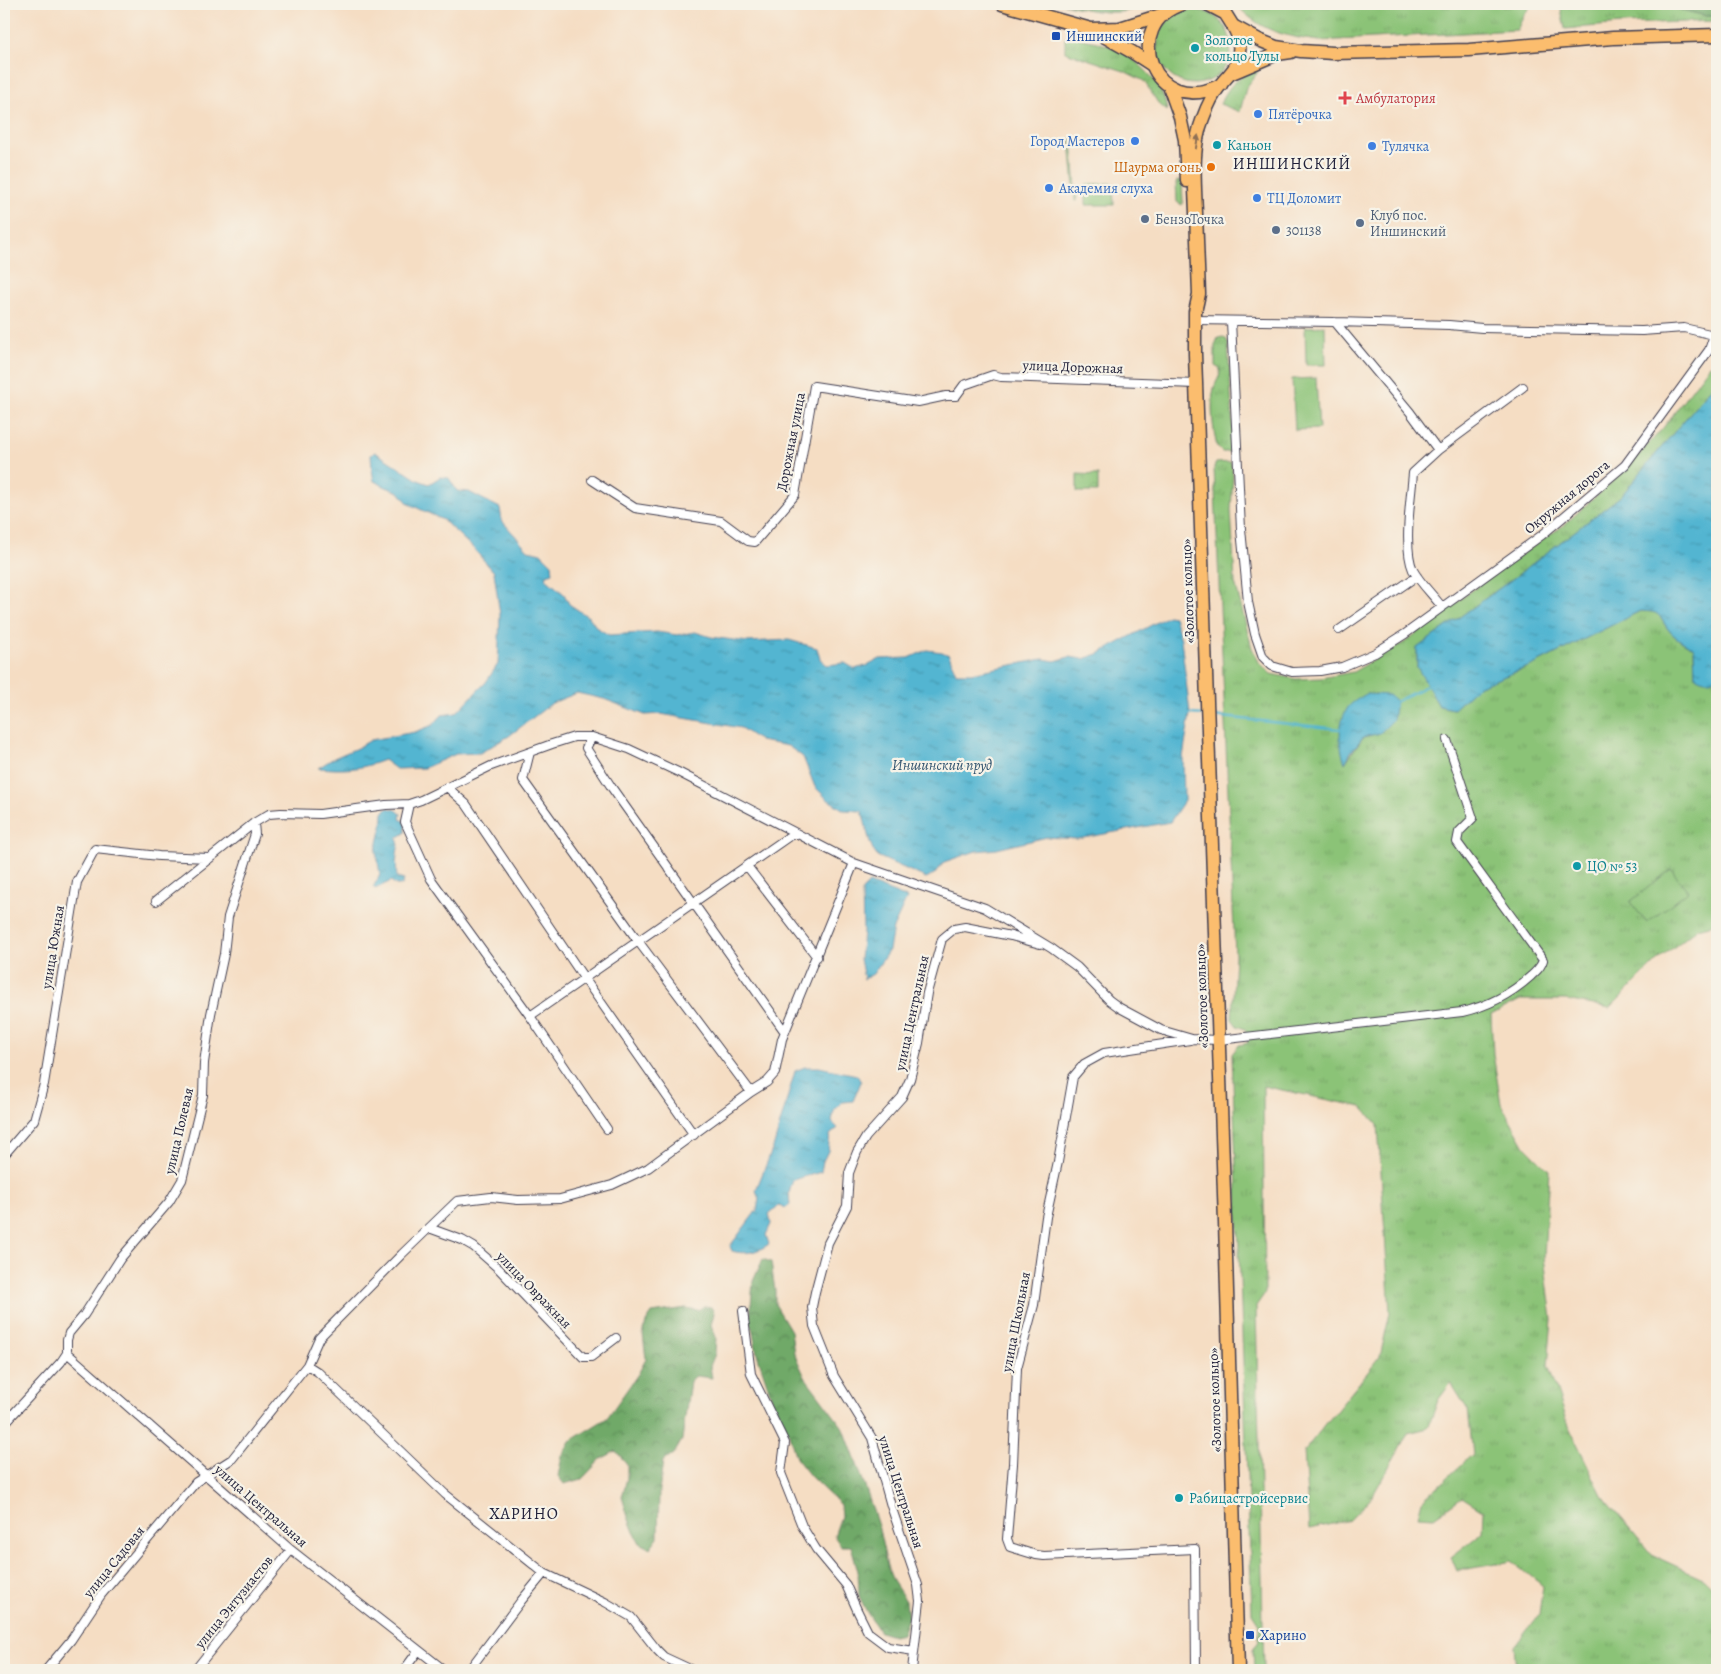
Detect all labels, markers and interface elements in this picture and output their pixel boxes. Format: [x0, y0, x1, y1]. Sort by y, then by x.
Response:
place label: Иншинский [1066, 27, 1142, 46]
marker: Иншинский [1050, 30, 1062, 42]
place label: Золотое кольцо Тулы [1205, 31, 1279, 66]
marker: Золотое кольцо Тулы [1189, 42, 1201, 54]
place label: Амбулатория [1355, 89, 1436, 108]
marker: Амбулатория [1338, 91, 1352, 105]
place label: Пятёрочка [1268, 105, 1332, 124]
marker: Пятёрочка [1252, 108, 1264, 120]
place label: Город Мастеров [1030, 132, 1125, 151]
one-way arrow [1194, 133, 1202, 149]
marker: Город Мастеров [1129, 135, 1141, 147]
place label: Каньон [1227, 136, 1272, 155]
place label: Тулячка [1382, 137, 1430, 156]
marker: Каньон [1211, 139, 1223, 151]
marker: Тулячка [1366, 140, 1378, 152]
district label: ИНШИНСКИЙ [1233, 153, 1351, 175]
place label: Шаурма огонь [1114, 158, 1201, 177]
marker: Шаурма огонь [1205, 161, 1217, 173]
place label: Академия слуха [1058, 179, 1154, 198]
marker: Академия слуха [1043, 182, 1055, 194]
place label: ТЦ Доломит [1267, 189, 1341, 208]
marker: ТЦ Доломит [1251, 192, 1263, 204]
place label: Клуб пос. Иншинский [1370, 206, 1446, 241]
place label: БензоТочка [1155, 210, 1225, 229]
marker: БензоТочка [1139, 213, 1151, 225]
marker: Клуб пос. Иншинский [1354, 217, 1366, 229]
place label: 301138 [1286, 221, 1322, 240]
marker: 301138 [1270, 224, 1282, 236]
street label: улица Дорожная [1021, 356, 1124, 378]
street label: Дорожная улица [772, 390, 810, 493]
street label: Окружная дорога [1520, 455, 1614, 538]
street label: «Золотое кольцо» [1177, 538, 1199, 644]
water label: Иншинский пруд [892, 755, 992, 775]
place label: ЦО № 53 [1587, 857, 1638, 876]
marker: ЦО № 53 [1571, 860, 1583, 872]
street label: улица Южная [37, 904, 69, 991]
street label: «Золотое кольцо» [1191, 943, 1213, 1049]
street label: улица Центральная [890, 953, 934, 1073]
street label: улица Полевая [160, 1086, 198, 1177]
street label: улица Овражная [492, 1247, 576, 1333]
street label: улица Школьная [997, 1270, 1035, 1375]
street label: «Золотое кольцо» [1204, 1347, 1226, 1453]
street label: улица Центральная [874, 1432, 928, 1551]
street label: улица Центральная [210, 1460, 312, 1552]
place label: Рабицастройсервис [1189, 1489, 1308, 1508]
marker: Рабицастройсервис [1173, 1492, 1185, 1504]
district label: ХАРИНО [489, 1503, 559, 1525]
street label: улица Садовая [78, 1522, 149, 1603]
street label: улица Энтузиастов [190, 1551, 278, 1653]
place label: Харино [1260, 1626, 1306, 1645]
marker: Харино [1244, 1629, 1256, 1641]

